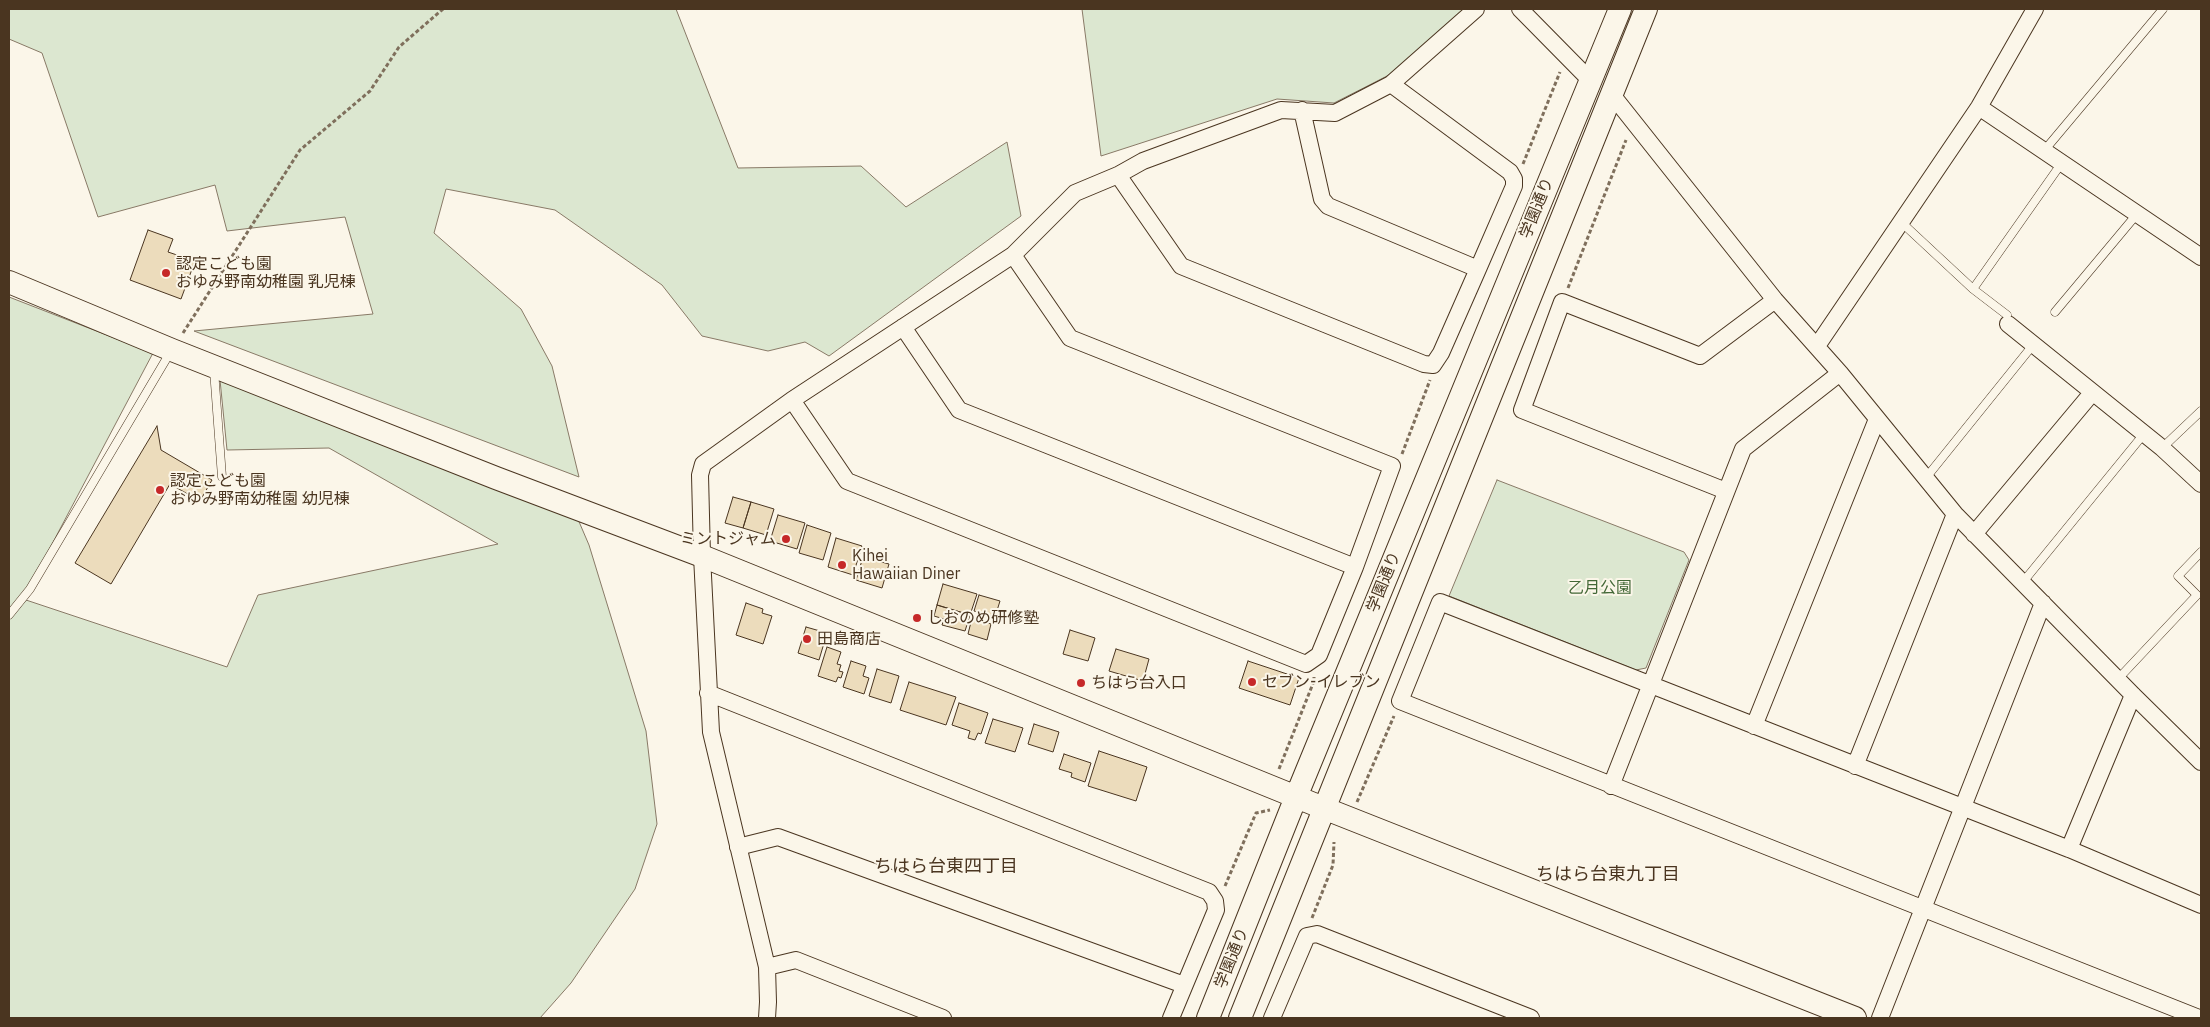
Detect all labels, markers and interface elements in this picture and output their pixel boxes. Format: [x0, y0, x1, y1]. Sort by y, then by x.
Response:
street label: 学園通り [1516, 175, 1558, 241]
place label: 認定こども園 おゆみ野南幼稚園 乳児棟 [176, 254, 356, 292]
marker: 認定こども園 おゆみ野南幼稚園 乳児棟 [160, 267, 172, 279]
place label: 認定こども園 おゆみ野南幼稚園 幼児棟 [170, 471, 350, 509]
marker: 認定こども園 おゆみ野南幼稚園 幼児棟 [154, 484, 166, 496]
place label: ミントジャム [680, 529, 776, 549]
marker: ミントジャム [780, 533, 792, 545]
place label: Kihei Hawaiian Diner [852, 546, 960, 584]
street label: 学園通り [1363, 549, 1405, 615]
marker: Kihei Hawaiian Diner [836, 559, 848, 571]
park label: 乙月公園 [1568, 578, 1632, 598]
place label: しおのめ研修塾 [927, 608, 1039, 628]
marker: しおのめ研修塾 [911, 612, 923, 624]
place label: 田島商店 [817, 629, 881, 649]
marker: 田島商店 [801, 633, 813, 645]
place label: セブン-イレブン [1262, 672, 1380, 692]
place label: ちはら台入口 [1091, 673, 1187, 693]
marker: セブン-イレブン [1246, 676, 1258, 688]
marker: ちはら台入口 [1075, 677, 1087, 689]
district label: ちはら台東四丁目 [874, 856, 1018, 878]
district label: ちはら台東九丁目 [1536, 864, 1680, 886]
street label: 学園通り [1211, 925, 1253, 991]

